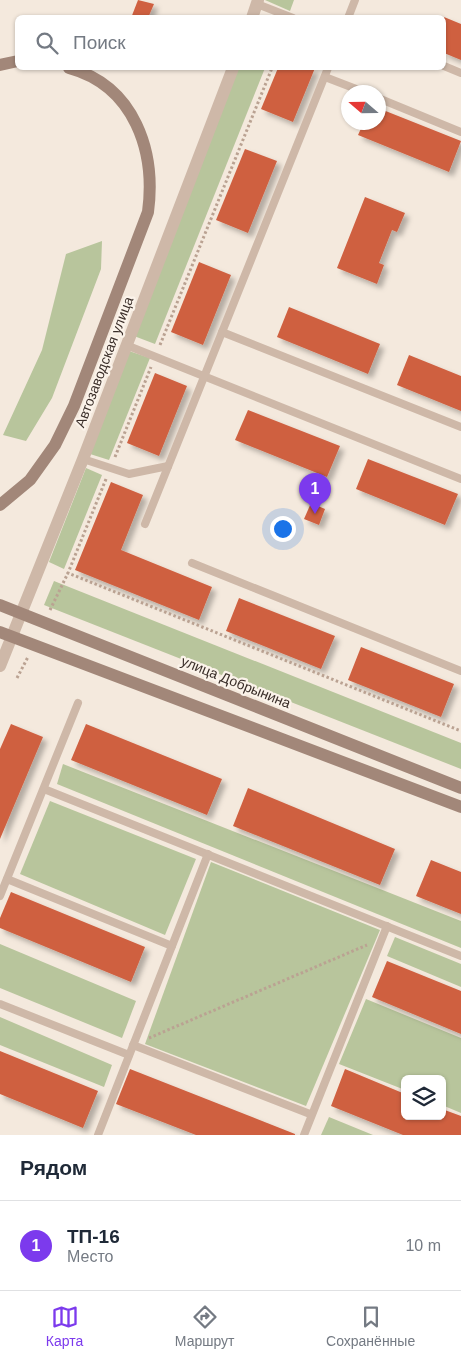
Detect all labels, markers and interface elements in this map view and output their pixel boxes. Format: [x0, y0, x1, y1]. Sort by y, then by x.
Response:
search box [15, 15, 446, 70]
icon: search [33, 29, 61, 57]
text: Поиск [73, 32, 126, 53]
north arrow [341, 85, 386, 130]
street label: Автозаводская улица [72, 294, 136, 430]
pin: 1 [299, 473, 331, 514]
your location [270, 516, 296, 542]
street label: улица Добрынина [179, 653, 293, 711]
map controls [401, 1075, 446, 1120]
button: layers [401, 1075, 446, 1120]
text: Рядом [20, 1156, 87, 1179]
text: ТП-16 [67, 1226, 120, 1247]
text: 1 [32, 1237, 40, 1254]
text: 10 m [405, 1237, 441, 1254]
text: Место [67, 1248, 113, 1265]
tab: Карта [46, 1303, 83, 1349]
tab: Маршрут [175, 1303, 234, 1349]
tab: Сохранённые [326, 1303, 415, 1349]

